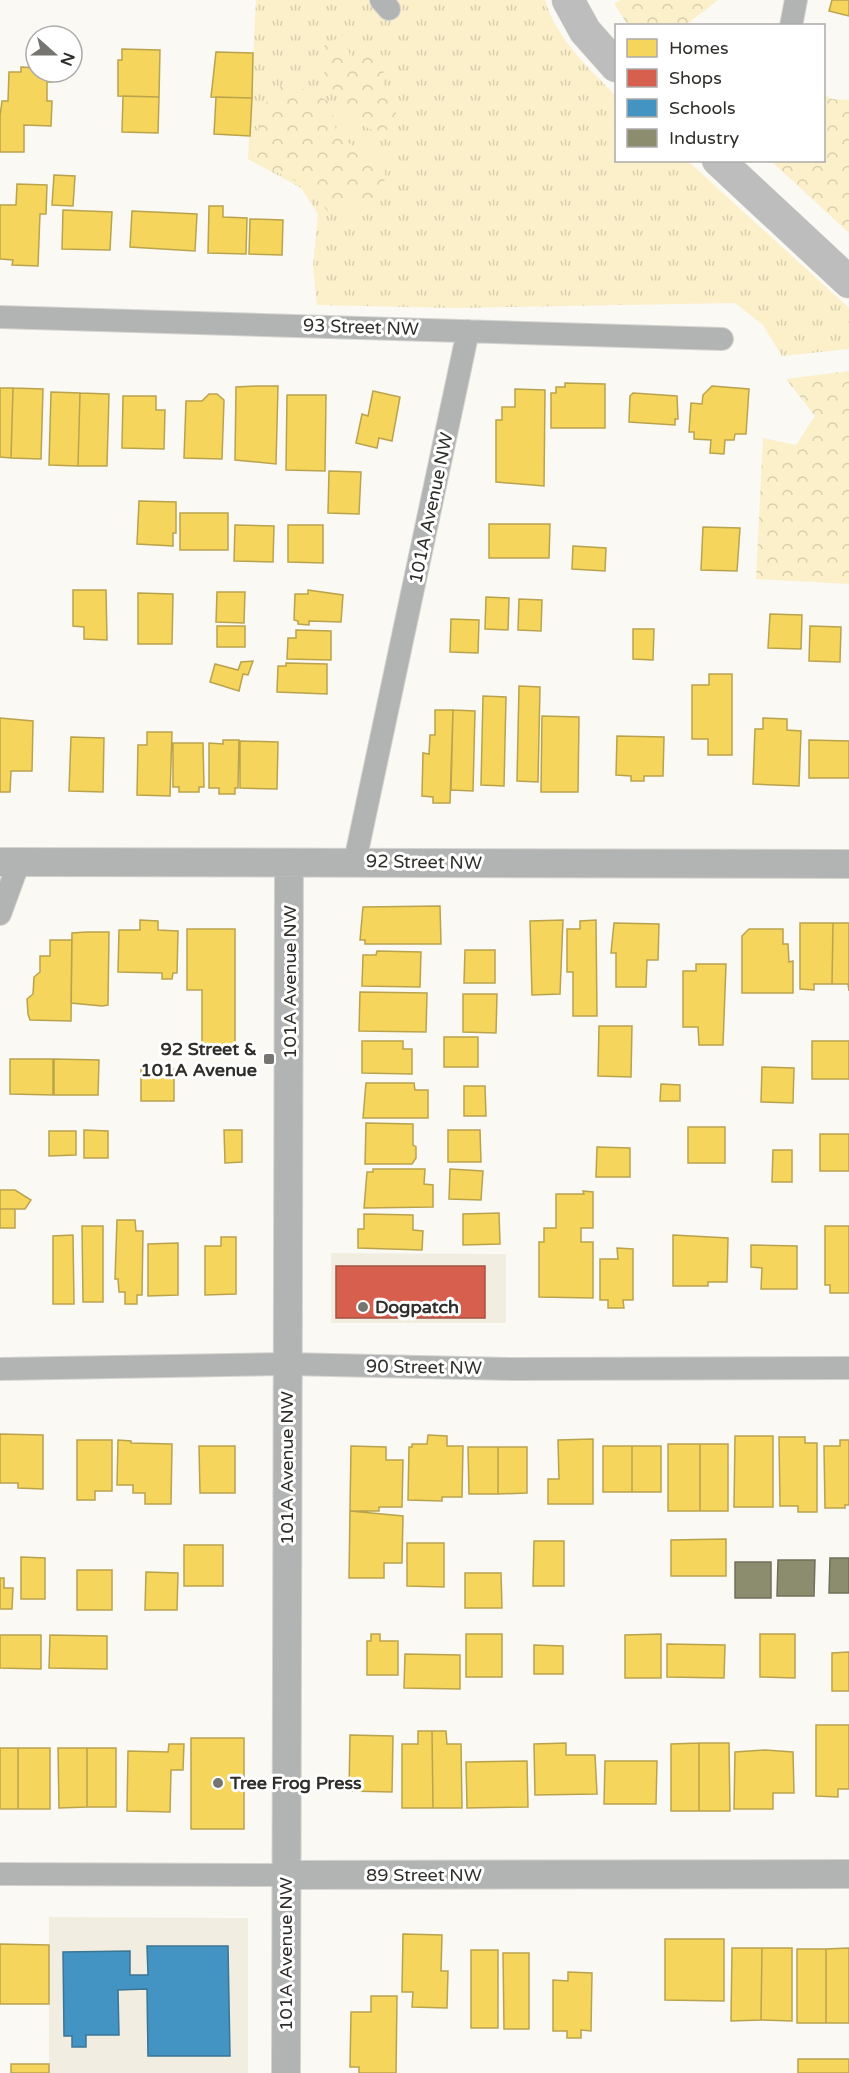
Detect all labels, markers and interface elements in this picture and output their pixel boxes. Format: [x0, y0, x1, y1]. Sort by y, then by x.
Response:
north arrow [24, 24, 84, 84]
legend [615, 24, 825, 162]
text: Homes [669, 37, 729, 59]
text: N [55, 49, 79, 69]
text: Shops [669, 67, 722, 89]
text: Schools [669, 97, 736, 119]
text: Industry [669, 127, 740, 149]
street label: 93 Street NW [303, 314, 419, 340]
street label: 101A Avenue NW [404, 431, 458, 585]
street label: 92 Street NW [366, 850, 482, 874]
street label: 101A Avenue NW [279, 905, 301, 1059]
place label: 92 Street & 101A Avenue [141, 1038, 257, 1081]
marker: 92 Street & 101A Avenue [262, 1052, 276, 1066]
place label: Dogpatch [375, 1296, 459, 1318]
marker: Dogpatch [356, 1300, 370, 1314]
street label: 90 Street NW [366, 1355, 482, 1379]
street label: 101A Avenue NW [276, 1391, 298, 1545]
place label: Tree Frog Press [229, 1772, 362, 1794]
marker: Tree Frog Press [211, 1776, 225, 1790]
street label: 89 Street NW [366, 1864, 482, 1886]
street label: 101A Avenue NW [275, 1877, 297, 2031]

